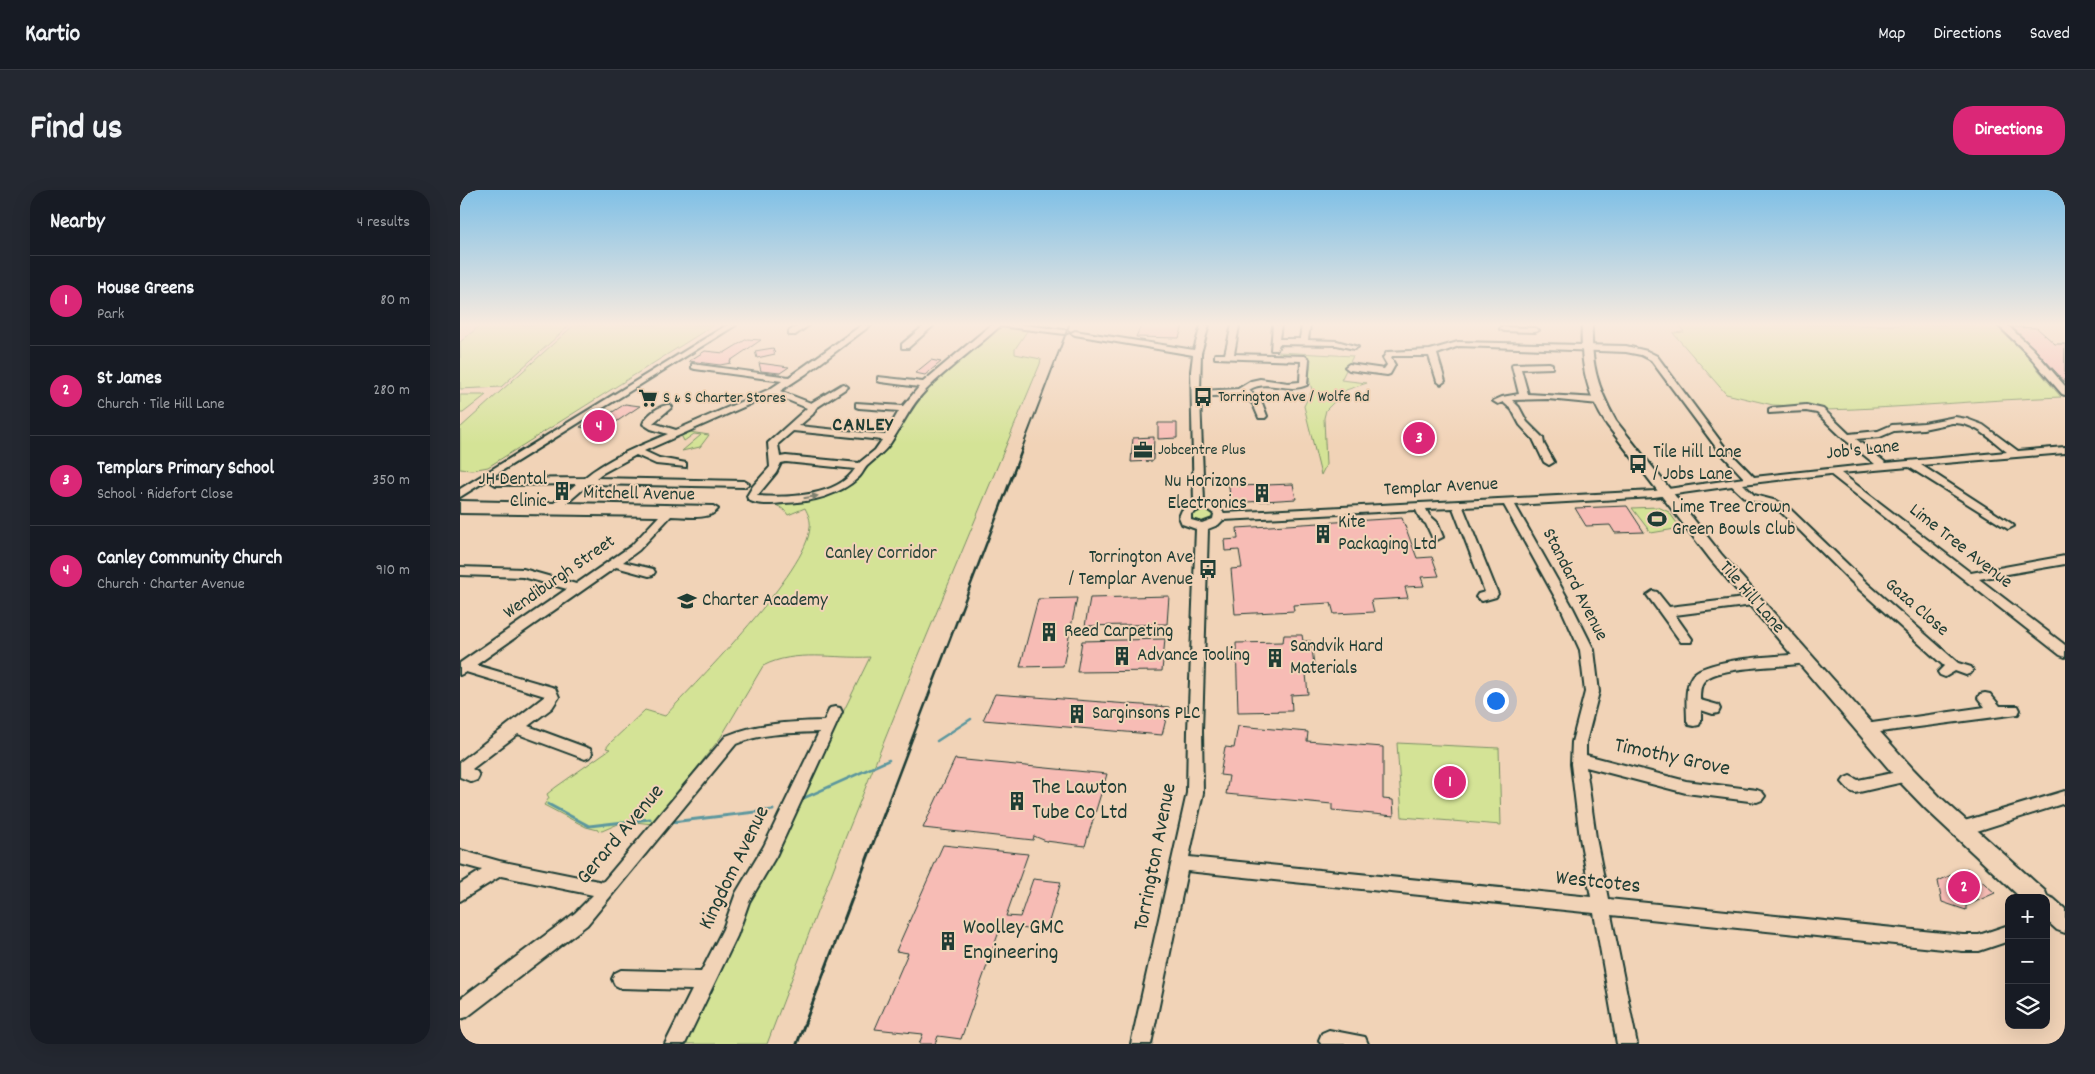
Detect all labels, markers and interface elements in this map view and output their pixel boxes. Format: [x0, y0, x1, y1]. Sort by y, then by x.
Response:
text: Kartio [25, 18, 80, 52]
text: Map [1878, 22, 1905, 47]
text: Directions [1933, 22, 2002, 47]
text: Saved [2030, 22, 2070, 47]
text: Find us [30, 105, 122, 155]
button: Directions [1953, 106, 2065, 155]
text: Nearby [50, 208, 105, 238]
text: 4 results [357, 211, 410, 234]
text: House Greens [97, 276, 194, 303]
text: 1 [64, 289, 68, 312]
text: 80 m [380, 289, 410, 312]
text: Park [97, 303, 124, 326]
text: St James [97, 366, 162, 393]
text: 2 [63, 379, 70, 402]
text: 280 m [373, 379, 410, 402]
bus stop icon: Torrington Ave / Wolfe Rd [1192, 386, 1214, 408]
place label: Torrington Ave / Wolfe Rd [1218, 386, 1369, 409]
supermarket icon: S & S Charter Stores [637, 387, 659, 409]
place label: S & S Charter Stores [663, 387, 786, 410]
text: Church · Tile Hill Lane [97, 393, 225, 416]
pin: 4 [583, 407, 615, 445]
district label: CANLEY [832, 412, 894, 440]
pin: 3 [1403, 419, 1435, 457]
street label: Job's Lane [1825, 434, 1901, 468]
office icon: Jobcentre Plus [1132, 439, 1154, 461]
place label: Jobcentre Plus [1158, 439, 1246, 462]
place label: Tile Hill Lane / Jobs Lane [1653, 440, 1742, 489]
bus stop icon: Tile Hill Lane / Jobs Lane [1627, 453, 1649, 475]
text: Templars Primary School [97, 456, 274, 483]
place label: JH Dental Clinic [479, 467, 547, 516]
text: 3 [62, 469, 70, 492]
text: 350 m [372, 469, 410, 492]
place label: Nu Horizons Electronics [1164, 469, 1247, 518]
street label: Templar Avenue [1383, 472, 1499, 504]
building icon: JH Dental Clinic [551, 480, 573, 502]
street label: Mitchell Avenue [583, 481, 695, 509]
building icon: Nu Horizons Electronics [1251, 482, 1273, 504]
text: School · Ridefort Close [97, 483, 233, 506]
one-way arrow [804, 492, 820, 500]
place label: Lime Tree Crown Green Bowls Club [1672, 495, 1795, 544]
street label: Lime Tree Avenue [1903, 498, 2017, 596]
sports icon: Lime Tree Crown Green Bowls Club [1646, 508, 1668, 530]
place label: Kite Packaging Ltd [1338, 510, 1437, 559]
building icon: Kite Packaging Ltd [1312, 523, 1334, 545]
street label: Standard Avenue [1534, 524, 1614, 646]
street label: Wendiburgh Street [498, 529, 622, 627]
park label: Canley Corridor [825, 541, 937, 568]
place label: Torrington Ave / Templar Avenue [1069, 545, 1193, 594]
text: Canley Community Church [97, 546, 282, 573]
street label: Tile Hill Lane [1712, 556, 1790, 640]
bus stop icon: Torrington Ave / Templar Avenue [1197, 558, 1219, 580]
text: 4 [63, 559, 69, 582]
text: 910 m [376, 559, 410, 582]
street label: Gaza Close [1878, 572, 1954, 644]
text: Church · Charter Avenue [97, 573, 245, 596]
place label: Charter Academy [702, 588, 828, 615]
school or university icon: Charter Academy [676, 590, 698, 612]
place label: Reed Carpeting [1064, 619, 1173, 646]
building icon: Reed Carpeting [1038, 621, 1060, 643]
place label: Sandvik Hard Materials [1290, 634, 1383, 683]
place label: Advance Tooling [1137, 643, 1250, 670]
building icon: Advance Tooling [1111, 645, 1133, 667]
building icon: Sandvik Hard Materials [1264, 647, 1286, 669]
your location [1483, 688, 1509, 714]
place label: Sarginsons PLC [1092, 701, 1200, 728]
building icon: Sarginsons PLC [1066, 703, 1088, 725]
street label: Timothy Grove [1611, 731, 1733, 785]
pin: 1 [1434, 763, 1466, 801]
place label: The Lawton Tube Co Ltd [1032, 773, 1128, 829]
street label: Gerard Avenue [570, 778, 672, 892]
street label: Torrington Avenue [1126, 780, 1186, 934]
building icon: The Lawton Tube Co Ltd [1006, 790, 1028, 812]
street label: Kingdom Avenue [692, 801, 778, 935]
street label: Westcotes [1554, 863, 1642, 903]
pin: 2 [1948, 868, 1980, 906]
map controls [2005, 894, 2050, 1029]
button: + [2005, 894, 2050, 939]
place label: Woolley GMC Engineering [963, 913, 1064, 969]
building icon: Woolley GMC Engineering [937, 930, 959, 952]
button: − [2005, 939, 2050, 984]
button: layers [2005, 984, 2050, 1029]

